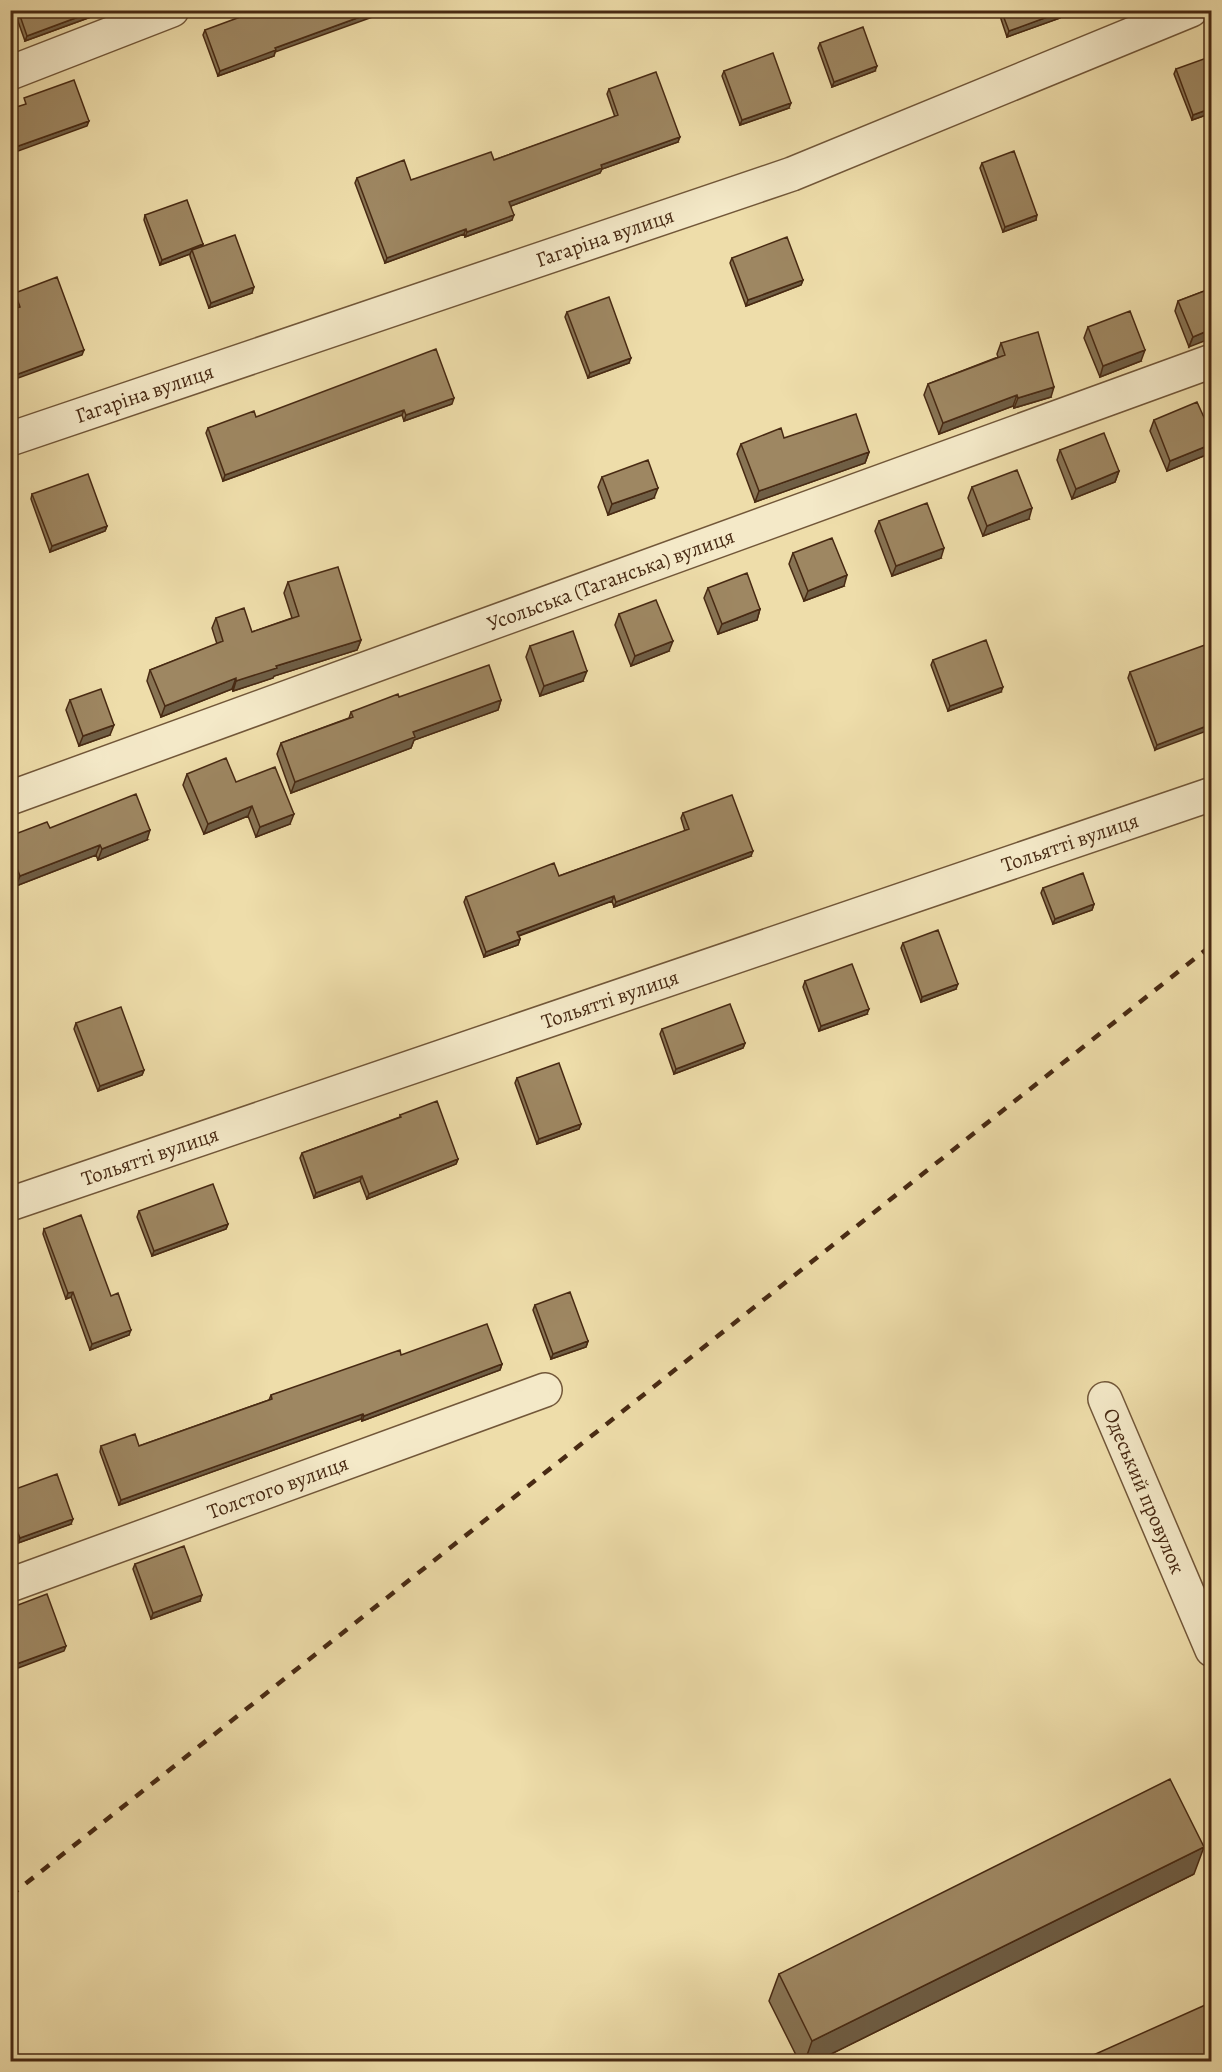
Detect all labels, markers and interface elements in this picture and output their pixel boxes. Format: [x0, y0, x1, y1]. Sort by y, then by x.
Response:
street label: Гагаріна вулиця [532, 201, 678, 274]
street label: Гагаріна вулиця [72, 357, 217, 430]
street label: Усольська (Таганська) вулиця [483, 522, 738, 637]
street label: Тольятті вулиця [998, 806, 1142, 879]
street label: Тольятті вулиця [538, 963, 682, 1036]
street label: Тольятті вулиця [78, 1120, 223, 1193]
street label: Одеський провулок [1097, 1404, 1192, 1578]
street label: Толстого вулиця [203, 1449, 352, 1526]

